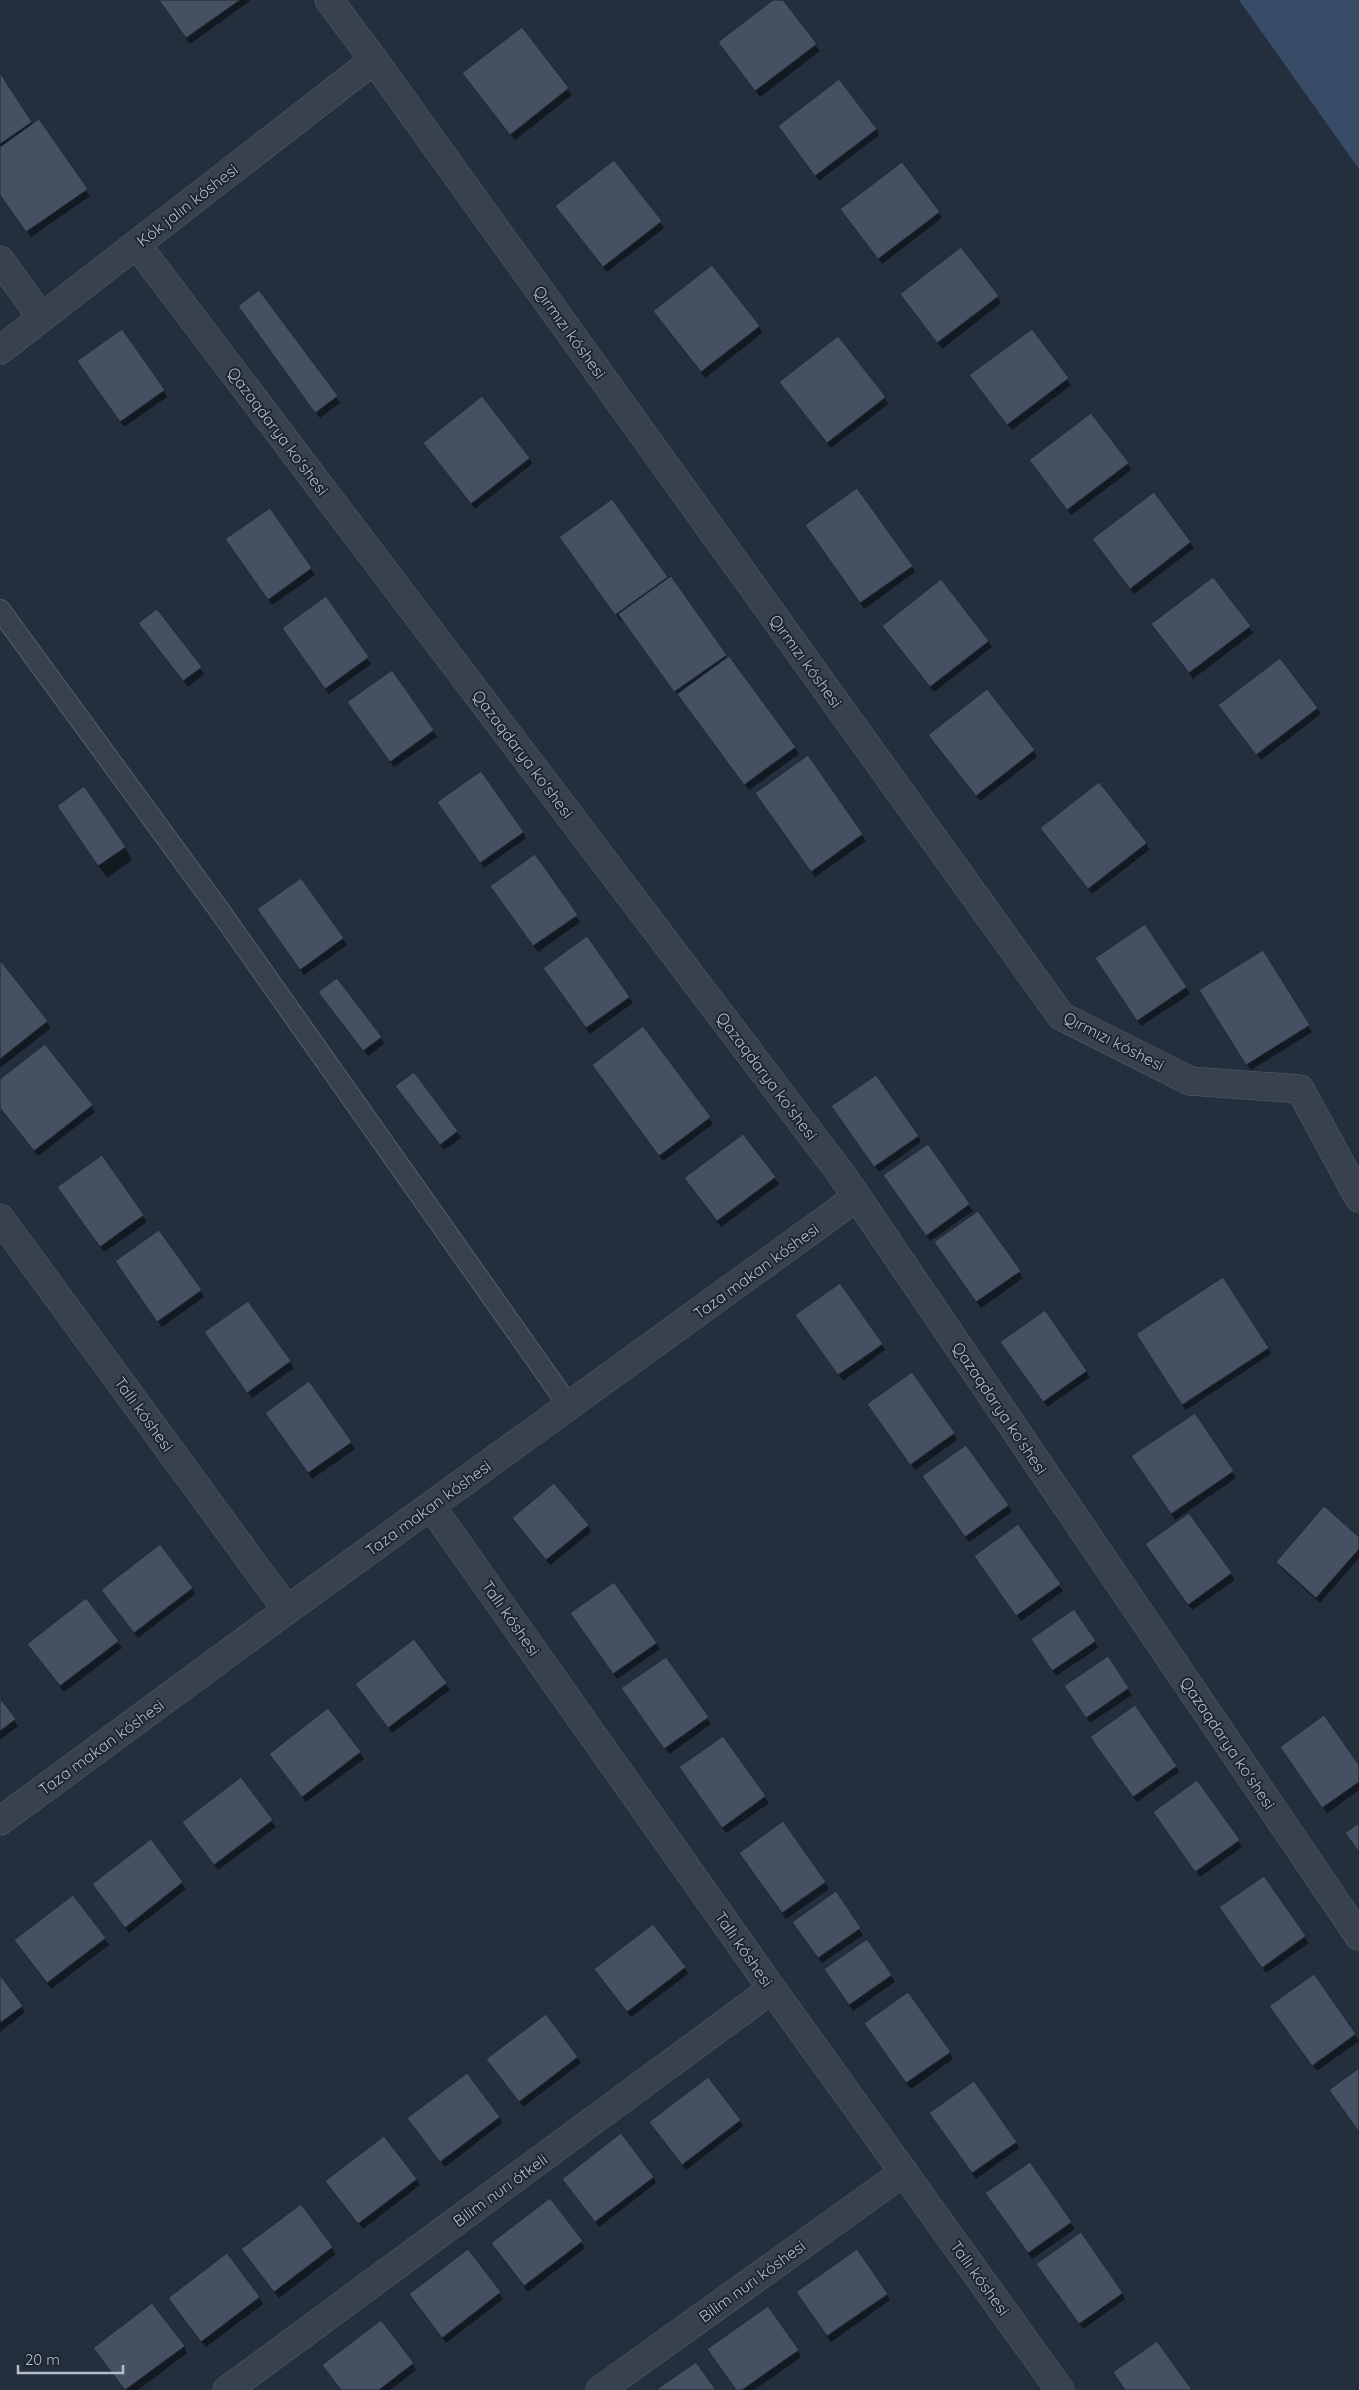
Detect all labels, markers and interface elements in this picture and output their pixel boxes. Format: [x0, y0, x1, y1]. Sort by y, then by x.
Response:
street label: Kók jalın kóshesi [132, 159, 242, 251]
street label: Qırmızı kóshesi [530, 282, 610, 382]
street label: Qazaqdarya ko'shesi [223, 363, 333, 499]
street label: Qırmızı kóshesi [766, 611, 846, 711]
street label: Qazaqdarya ko'shesi [468, 686, 578, 822]
street label: Qırmızı kóshesi [1060, 1007, 1168, 1075]
street label: Qazaqdarya ko'shesi [712, 1008, 822, 1144]
street label: Taza makan kóshesi [689, 1219, 823, 1323]
street label: Qazaqdarya ko'shesi [948, 1338, 1052, 1478]
street label: Tallı kóshesi [110, 1373, 178, 1455]
street label: Taza makan kóshesi [361, 1456, 495, 1560]
street label: Tallı kóshesi [478, 1576, 544, 1660]
street label: Qazaqdarya ko'shesi [1176, 1673, 1280, 1813]
street label: Taza makan kóshesi [34, 1695, 168, 1799]
street label: Tallı kóshesi [711, 1907, 777, 1991]
street label: Bilim nurı ótkeli [449, 2149, 551, 2231]
street label: Bilim nurı kóshesi [695, 2236, 809, 2326]
street label: Tallı kóshesi [946, 2237, 1014, 2319]
scale bar [18, 2342, 122, 2374]
text: 20 m [25, 2350, 60, 2369]

